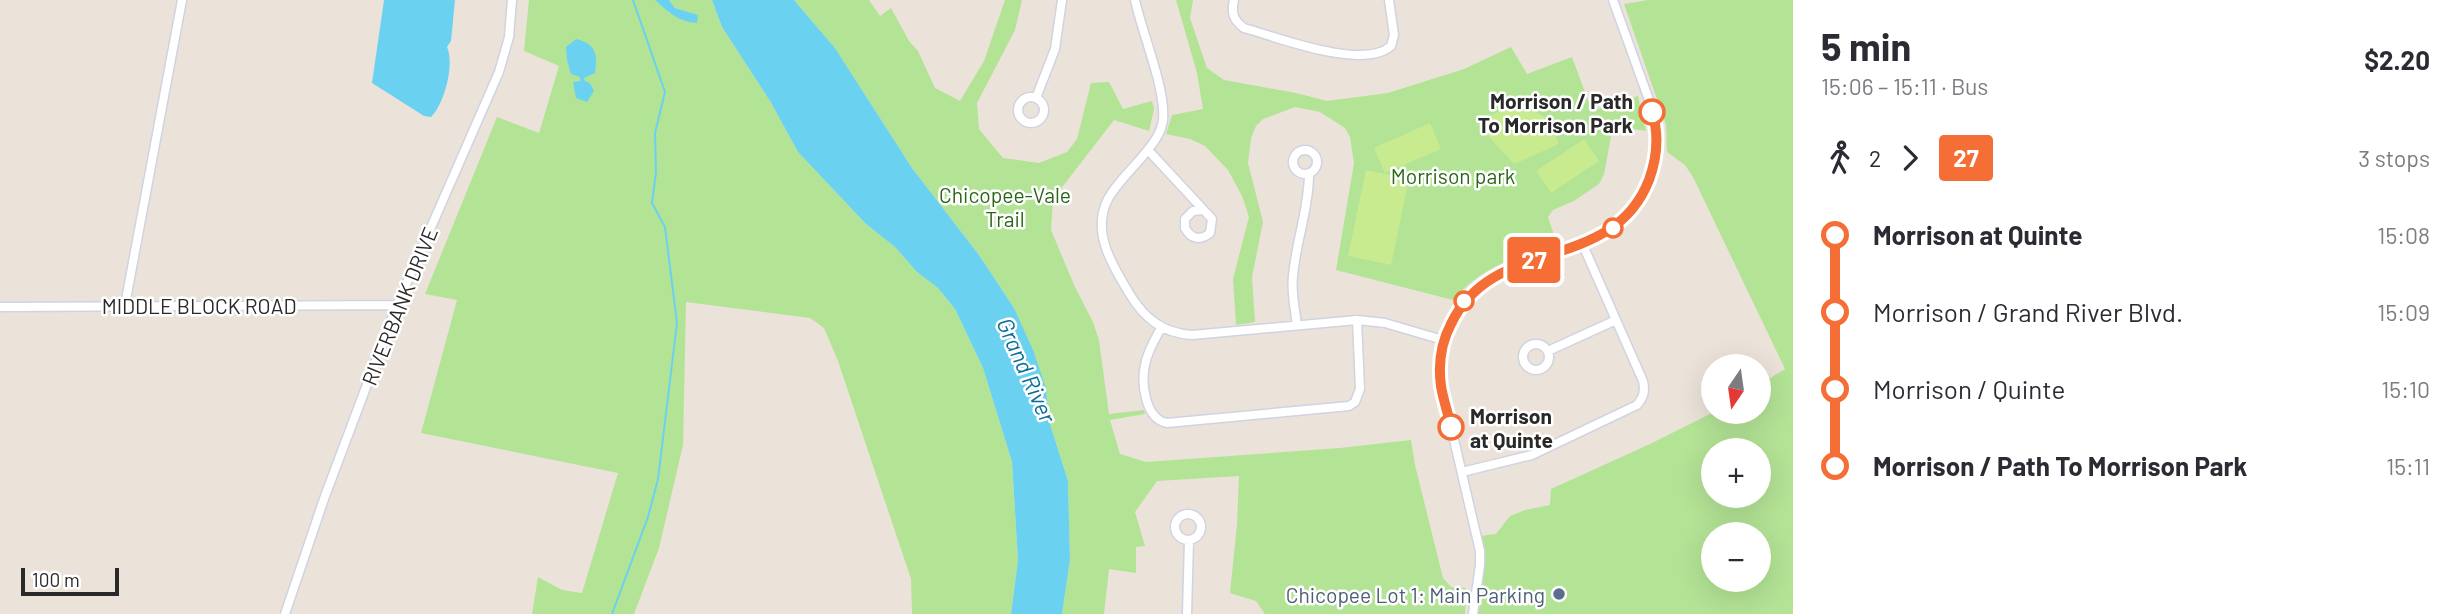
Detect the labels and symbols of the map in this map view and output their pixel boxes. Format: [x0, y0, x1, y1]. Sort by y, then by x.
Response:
place label: Morrison / Path To Morrison Park [1478, 88, 1633, 137]
marker: Morrison / Path To Morrison Park [1639, 99, 1665, 125]
park label: Morrison park [1391, 163, 1515, 188]
park label: Chicopee-Vale Trail [939, 182, 1071, 231]
unlabelled marker [1603, 218, 1623, 238]
street label: RIVERBANK DRIVE [356, 223, 442, 389]
line badge: 27 [1502, 237, 1566, 283]
unlabelled marker [1454, 291, 1474, 311]
street label: MIDDLE BLOCK ROAD [102, 293, 296, 318]
water label: Grand River [991, 313, 1063, 428]
north arrow [1701, 354, 1771, 424]
place label: Morrison at Quinte [1470, 403, 1553, 452]
marker: Morrison at Quinte [1438, 414, 1464, 440]
scale bar [21, 565, 119, 597]
place label: Chicopee Lot 1: Main Parking [1286, 582, 1545, 607]
marker: Chicopee Lot 1: Main Parking [1551, 586, 1567, 602]

